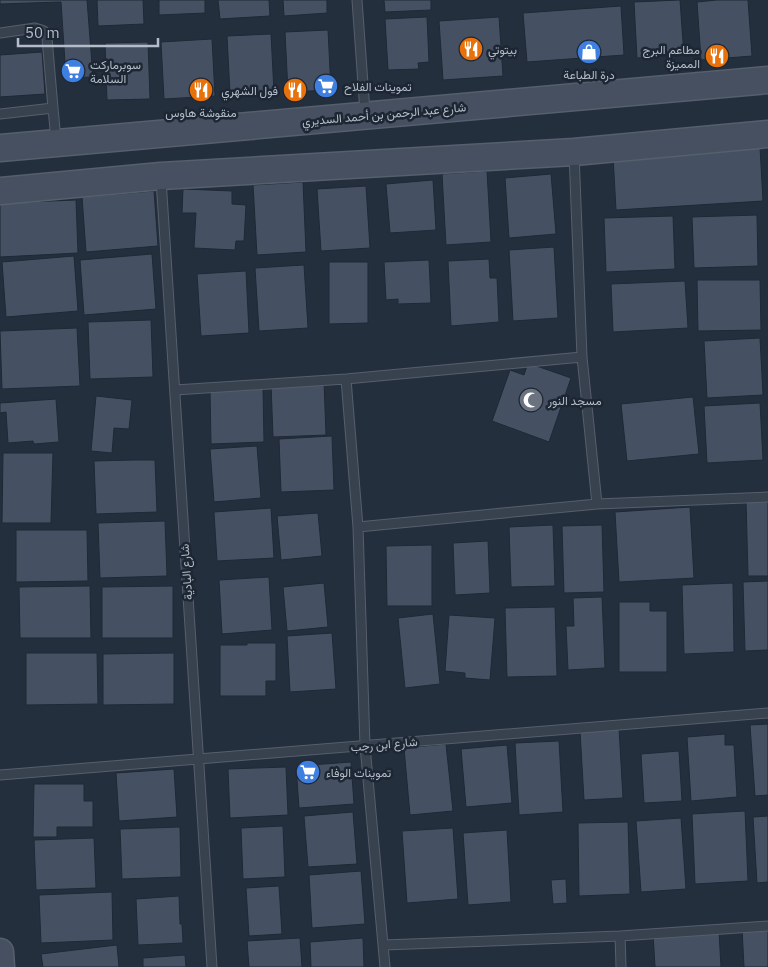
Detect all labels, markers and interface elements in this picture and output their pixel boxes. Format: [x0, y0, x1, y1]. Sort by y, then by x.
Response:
scale bar [18, 15, 158, 47]
text: 50 m [25, 23, 60, 42]
restaurant icon: بيتوتي [458, 36, 484, 62]
shop icon: درة الطباعة [576, 39, 602, 65]
place label: بيتوتي [488, 42, 517, 60]
place label: مطاعم البرج المميزة [643, 42, 700, 72]
restaurant icon: مطاعم البرج المميزة [704, 43, 730, 69]
place label: سوبرماركت السلامة [90, 57, 141, 86]
supermarket icon: سوبرماركت السلامة [60, 58, 86, 84]
place label: درة الطباعة [563, 67, 615, 83]
supermarket icon: تموينات الفلاح [313, 73, 339, 99]
restaurant icon: منقوشة هاوس [188, 77, 214, 103]
restaurant icon: فول الشهري [282, 77, 308, 103]
place label: تموينات الفلاح [344, 79, 412, 96]
place label: فول الشهري [221, 83, 278, 101]
street label: شارع عبد الرحمن بن أحمد السديري [301, 99, 467, 132]
place label: منقوشة هاوس [165, 105, 237, 121]
mosque icon: مسجد النور [518, 387, 544, 413]
place label: مسجد النور [547, 393, 602, 409]
street label: شارع البادية [177, 543, 197, 601]
street label: شارع ابن رجب [350, 734, 418, 756]
supermarket icon: تموينات الوفاء [295, 759, 321, 785]
place label: تموينات الوفاء [326, 765, 392, 781]

